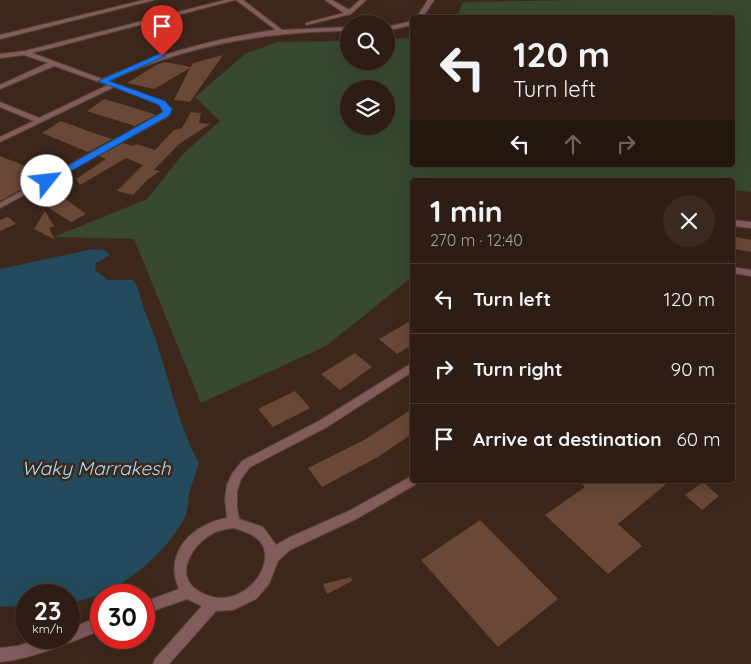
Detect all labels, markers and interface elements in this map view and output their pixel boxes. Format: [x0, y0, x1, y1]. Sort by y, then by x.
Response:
pin [141, 5, 183, 56]
icon: arrive [148, 12, 176, 40]
map controls [340, 15, 395, 135]
button: search [340, 15, 395, 70]
text: 120 m [513, 32, 610, 76]
icon: left [430, 35, 495, 100]
text: Turn left [513, 75, 596, 103]
button: layers [340, 80, 395, 135]
icon: left [506, 130, 534, 158]
icon: ahead [559, 130, 587, 158]
icon: right [612, 130, 640, 158]
position arrow [20, 154, 72, 206]
text: 1 min [430, 192, 503, 230]
button: close [663, 195, 715, 247]
text: 270 m · 12:40 [430, 230, 523, 250]
icon: left [430, 285, 458, 313]
text: Turn left [473, 287, 551, 311]
text: 120 m [664, 287, 715, 311]
icon: right [430, 355, 458, 383]
text: Turn right [473, 357, 562, 381]
text: 90 m [671, 357, 715, 381]
icon: arrive [430, 425, 458, 453]
text: Arrive at destination [473, 427, 662, 451]
text: 60 m [677, 427, 721, 451]
water label: Waky Marrakesh [21, 456, 172, 480]
speed limit sign: 30 [90, 584, 155, 649]
text: 23 [34, 595, 61, 626]
text: km/h [32, 621, 63, 636]

